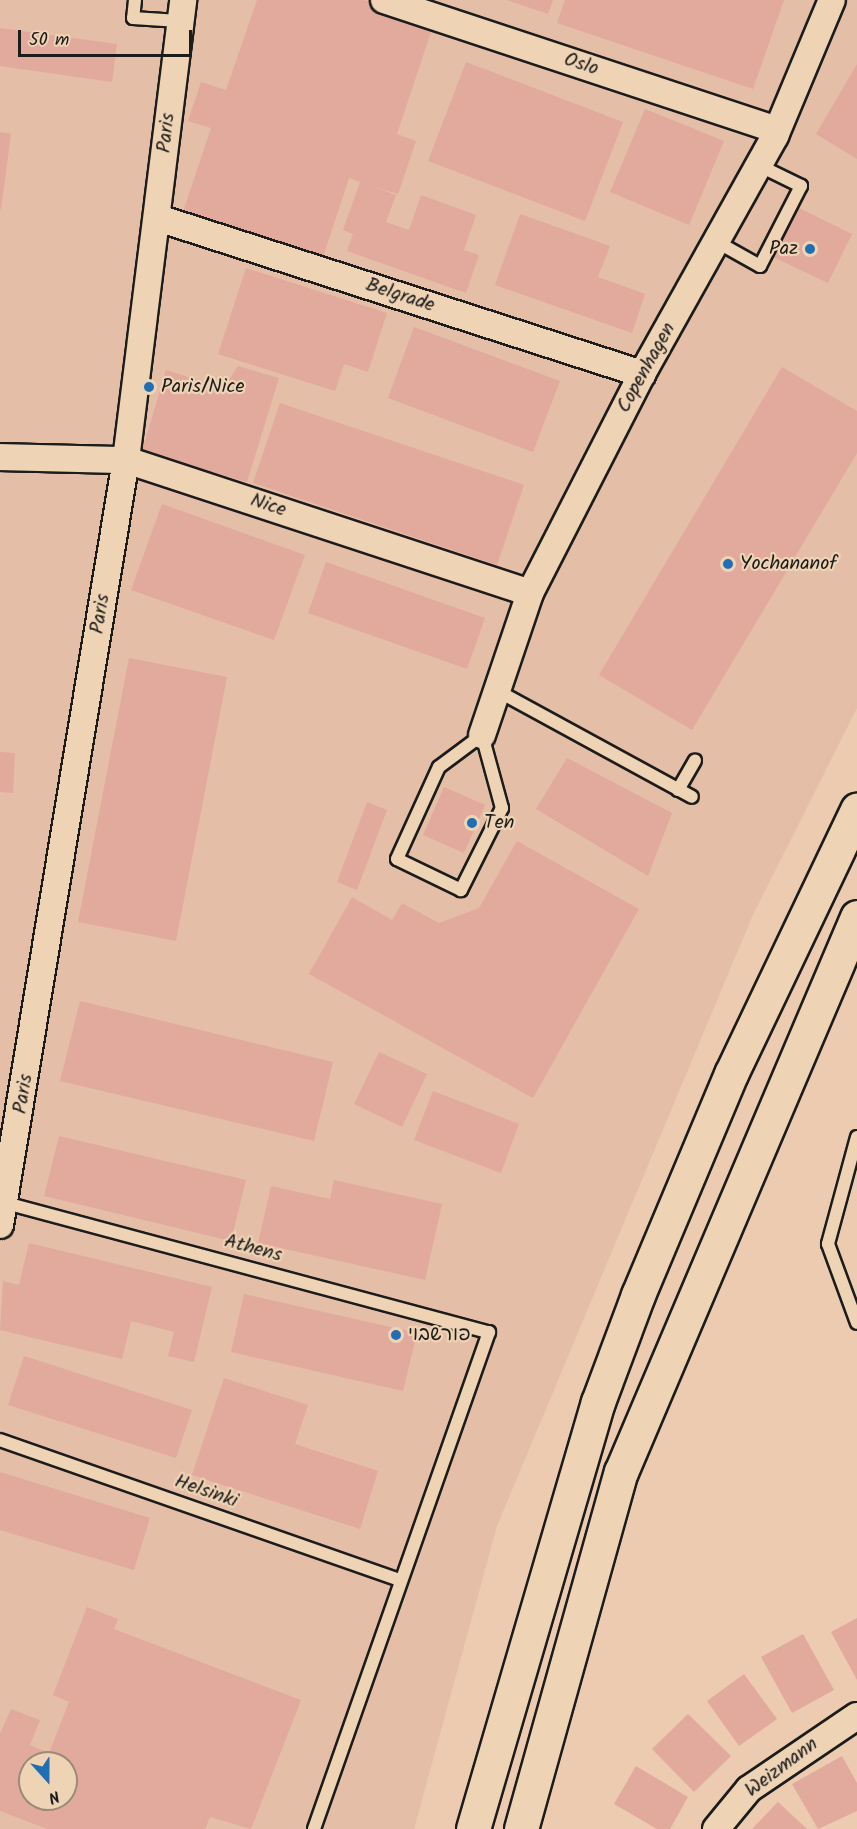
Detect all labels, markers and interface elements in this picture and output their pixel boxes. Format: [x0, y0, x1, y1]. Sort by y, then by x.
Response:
scale bar [21, 18, 195, 56]
text: 50 m [29, 26, 69, 55]
street label: Oslo [561, 48, 601, 82]
street label: Paris [153, 112, 181, 154]
place label: Paz [769, 237, 798, 261]
marker: Paz [803, 242, 817, 256]
street label: Belgrade [362, 274, 438, 318]
street label: Copenhagen [612, 319, 682, 417]
place label: Paris/Nice [161, 375, 244, 399]
marker: Paris/Nice [142, 380, 156, 394]
street label: Nice [247, 489, 289, 523]
place label: Yochananof [740, 552, 837, 576]
marker: Yochananof [721, 557, 735, 571]
street label: Paris [86, 592, 116, 636]
place label: Ten [484, 811, 514, 835]
marker: Ten [465, 816, 479, 830]
street label: Paris [9, 1072, 39, 1116]
street label: Athens [221, 1230, 285, 1268]
place label: פורשבוי [408, 1323, 471, 1347]
marker: פורשבוי [389, 1328, 403, 1342]
street label: Helsinki [171, 1470, 241, 1514]
street label: Weizmann [741, 1733, 823, 1803]
north arrow [18, 1751, 78, 1811]
text: N [45, 1783, 63, 1810]

